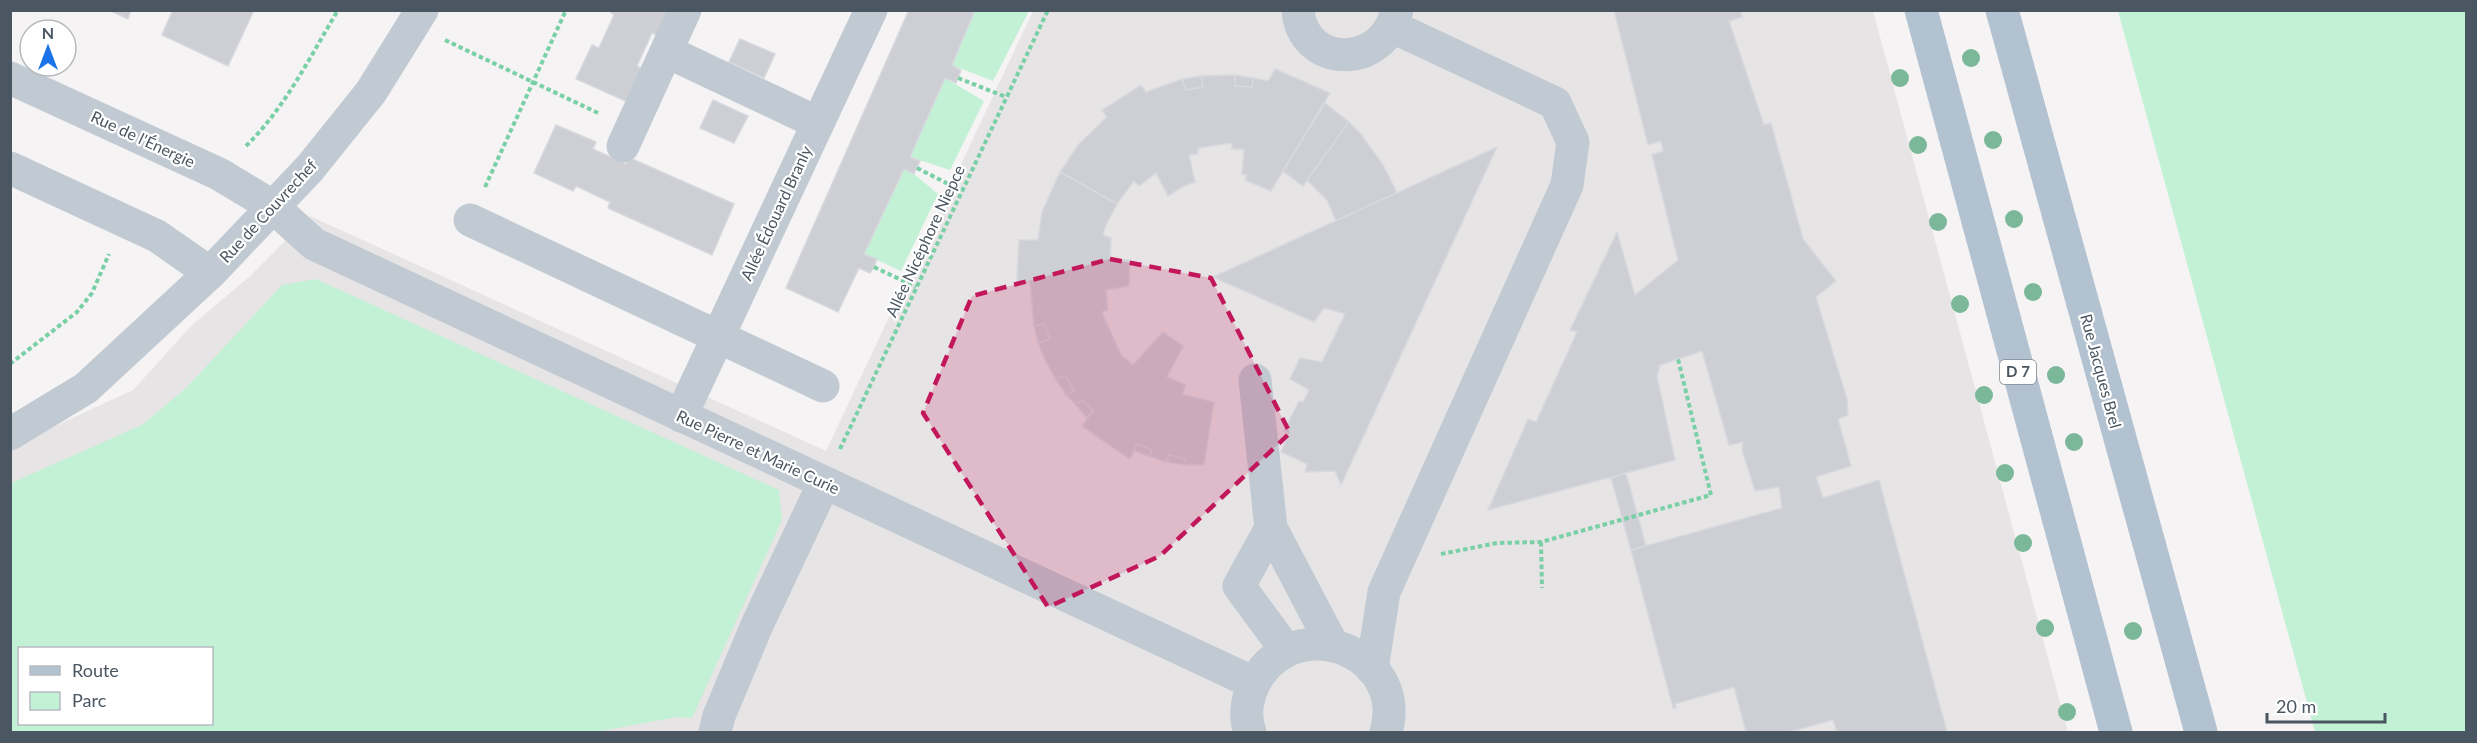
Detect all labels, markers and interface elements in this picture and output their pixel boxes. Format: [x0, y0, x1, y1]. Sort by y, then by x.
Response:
north arrow [18, 18, 78, 78]
text: N [42, 23, 54, 42]
street label: Rue de l'Énergie [88, 106, 198, 171]
street label: Allée Édouard Branly [736, 142, 815, 283]
street label: Rue de Couvrechef [215, 155, 321, 266]
street label: Allée Nicéphore Niepce [881, 162, 968, 320]
street label: Rue Jacques Brel [2077, 311, 2126, 430]
road number: D 7 [2000, 360, 2036, 384]
street label: Rue Pierre et Marie Curie [674, 405, 843, 498]
legend [18, 647, 213, 725]
text: Route [72, 659, 119, 681]
scale bar [2267, 686, 2386, 724]
text: Parc [72, 689, 107, 711]
text: 20 m [2276, 695, 2316, 717]

